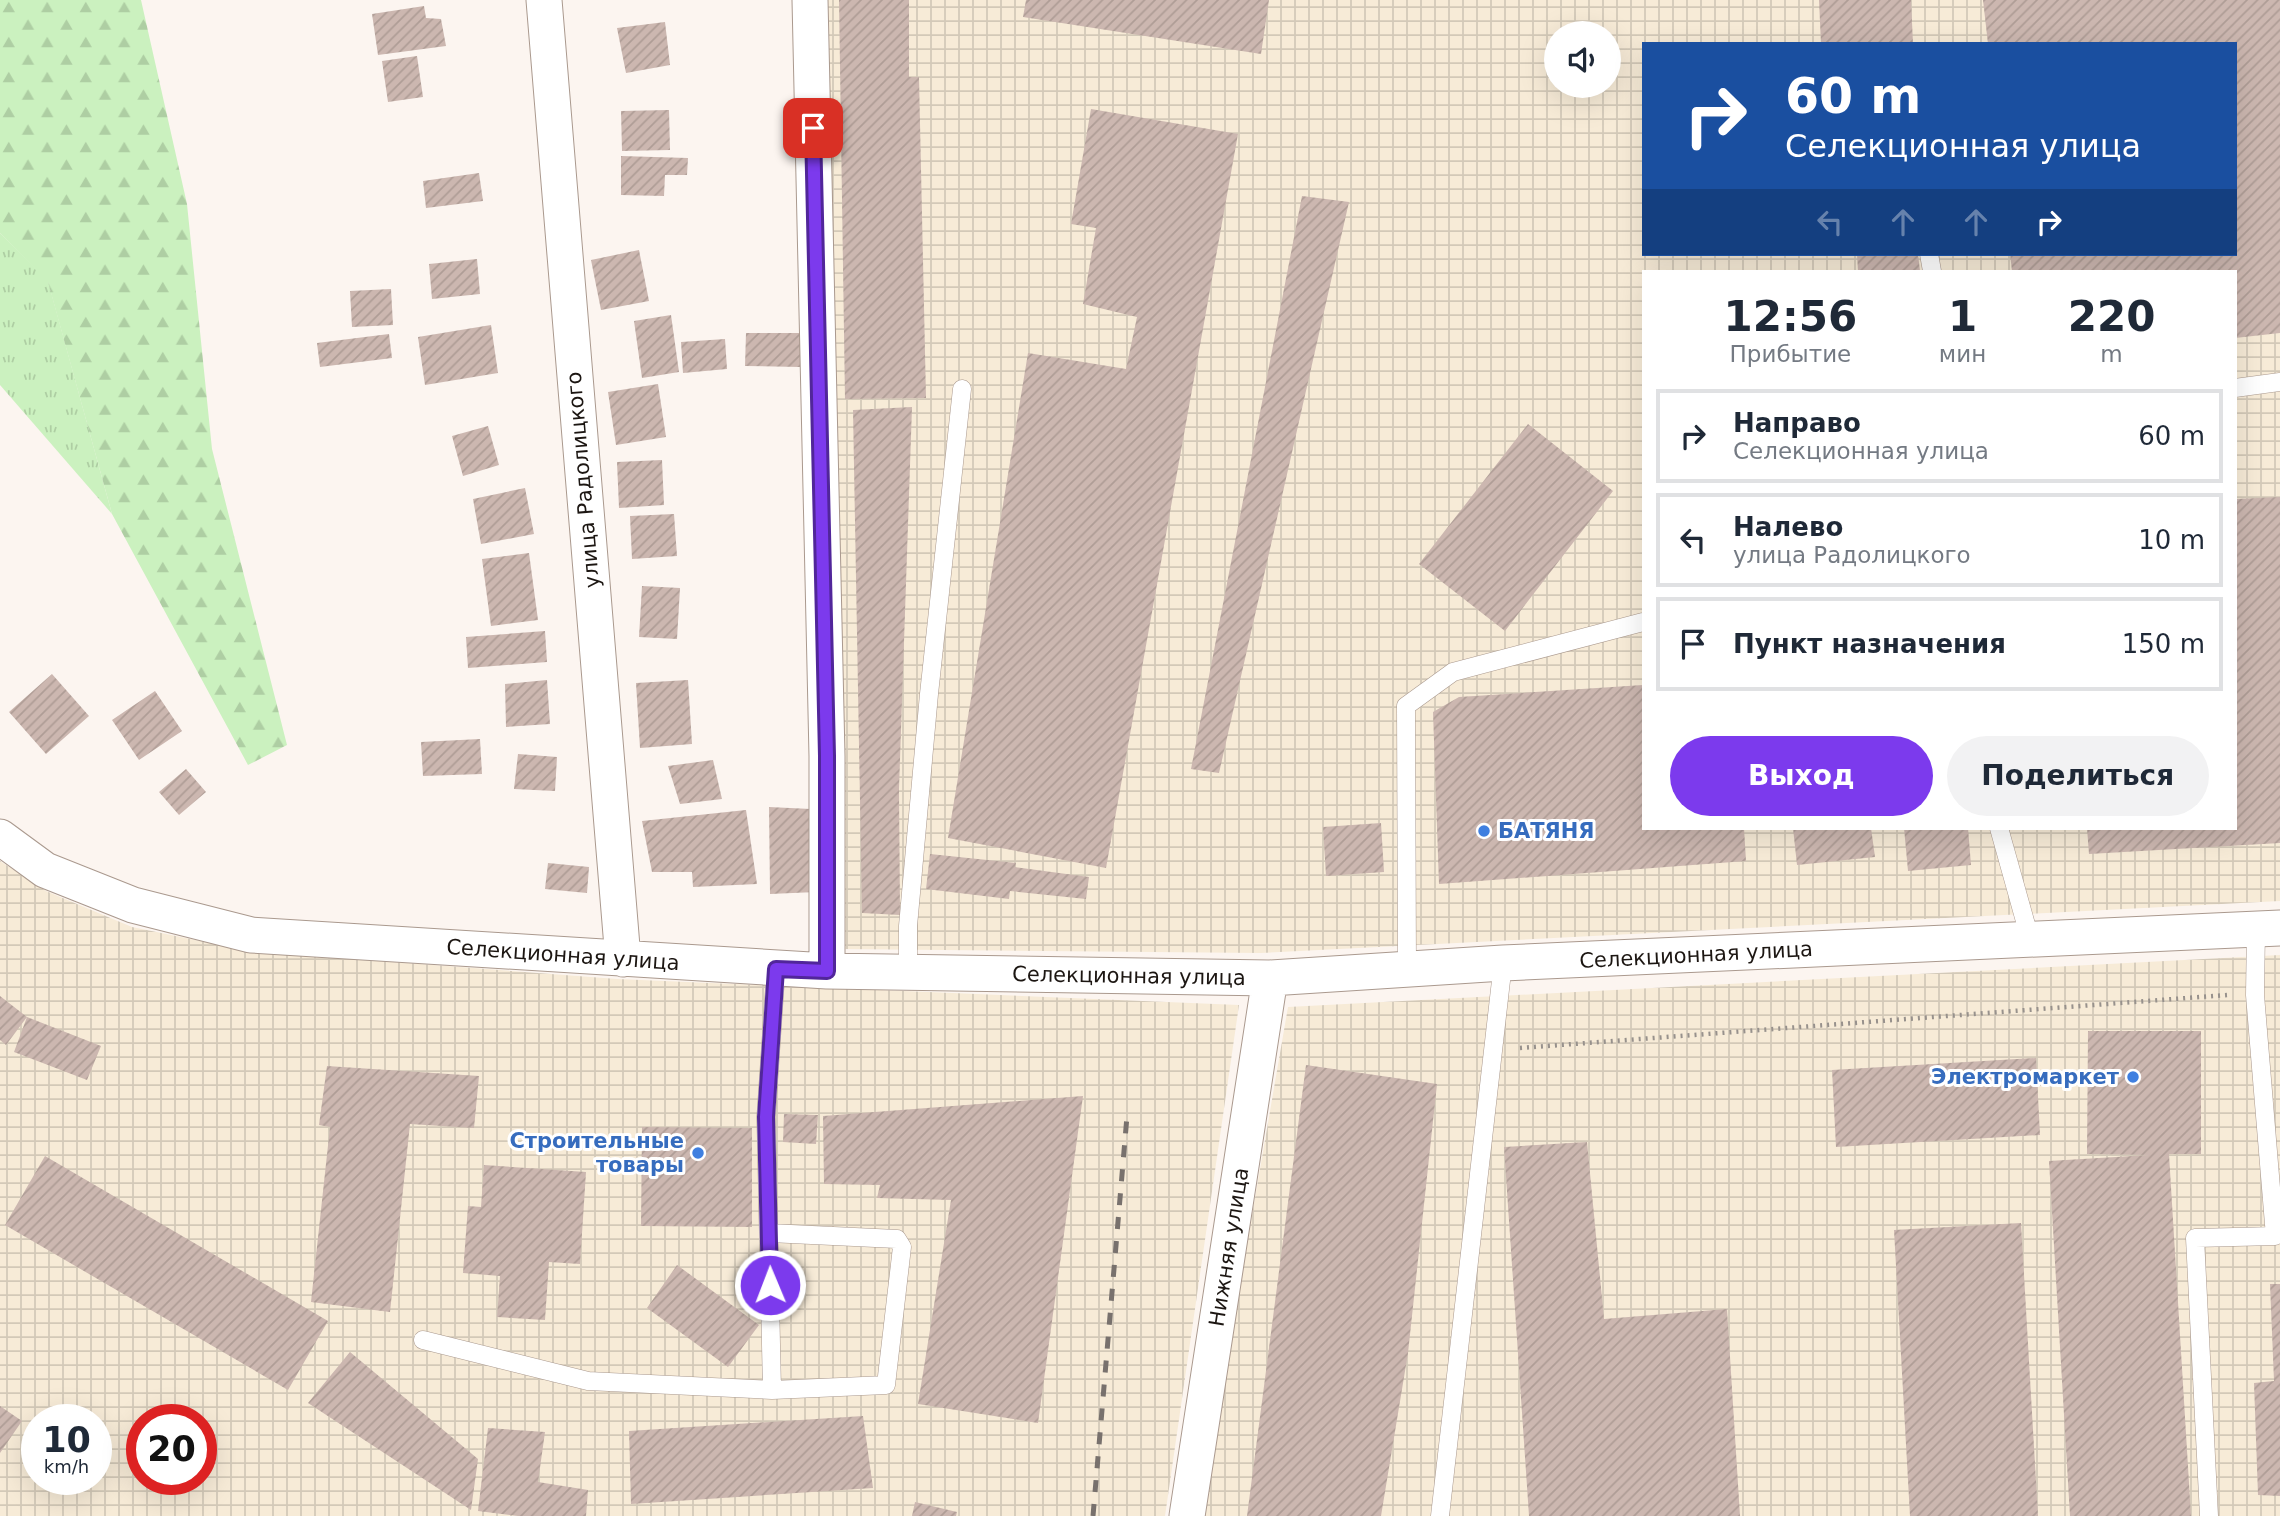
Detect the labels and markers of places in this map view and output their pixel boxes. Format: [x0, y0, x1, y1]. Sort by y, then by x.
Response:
pin [783, 98, 843, 158]
place label: БАТЯНЯ [1498, 819, 1595, 843]
marker: БАТЯНЯ [1476, 823, 1492, 839]
place label: Электромаркет [1931, 1065, 2120, 1089]
marker: Электромаркет [2125, 1069, 2141, 1085]
place label: Строительные товары [509, 1129, 684, 1177]
marker: Строительные товары [690, 1145, 706, 1161]

